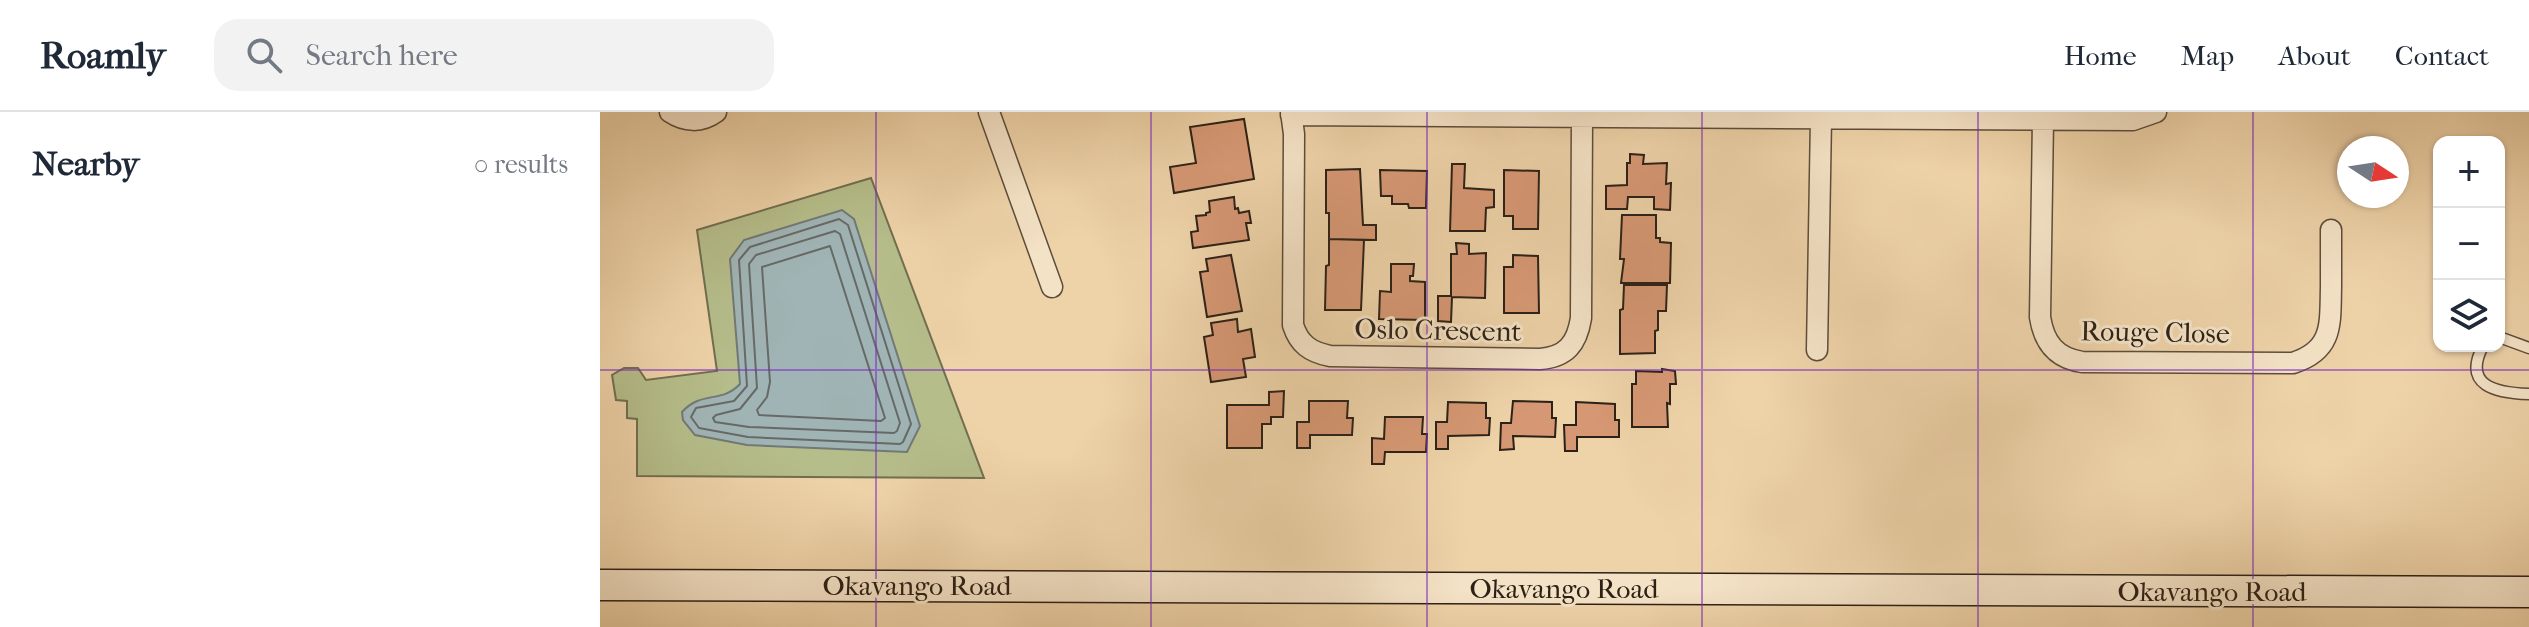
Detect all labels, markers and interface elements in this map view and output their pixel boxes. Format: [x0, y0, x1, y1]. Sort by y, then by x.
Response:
search box [214, 19, 774, 91]
text: Roamly [40, 33, 166, 78]
icon: search [242, 33, 286, 77]
text: Search here [306, 38, 458, 73]
text: Home [2064, 39, 2137, 72]
text: Map [2181, 39, 2234, 72]
text: About [2278, 39, 2351, 72]
text: Contact [2395, 39, 2489, 72]
north arrow [2337, 136, 2409, 208]
map controls [2433, 136, 2505, 352]
button: + [2433, 136, 2505, 208]
text: Nearby [32, 144, 139, 184]
text: 0 results [474, 149, 568, 180]
button: − [2433, 208, 2505, 280]
button: layers [2433, 280, 2505, 352]
street label: Oslo Crescent [1354, 312, 1522, 348]
street label: Rouge Close [2080, 314, 2230, 350]
street label: Okavango Road [822, 569, 1012, 602]
street label: Okavango Road [1469, 572, 1659, 605]
street label: Okavango Road [2117, 575, 2307, 608]

